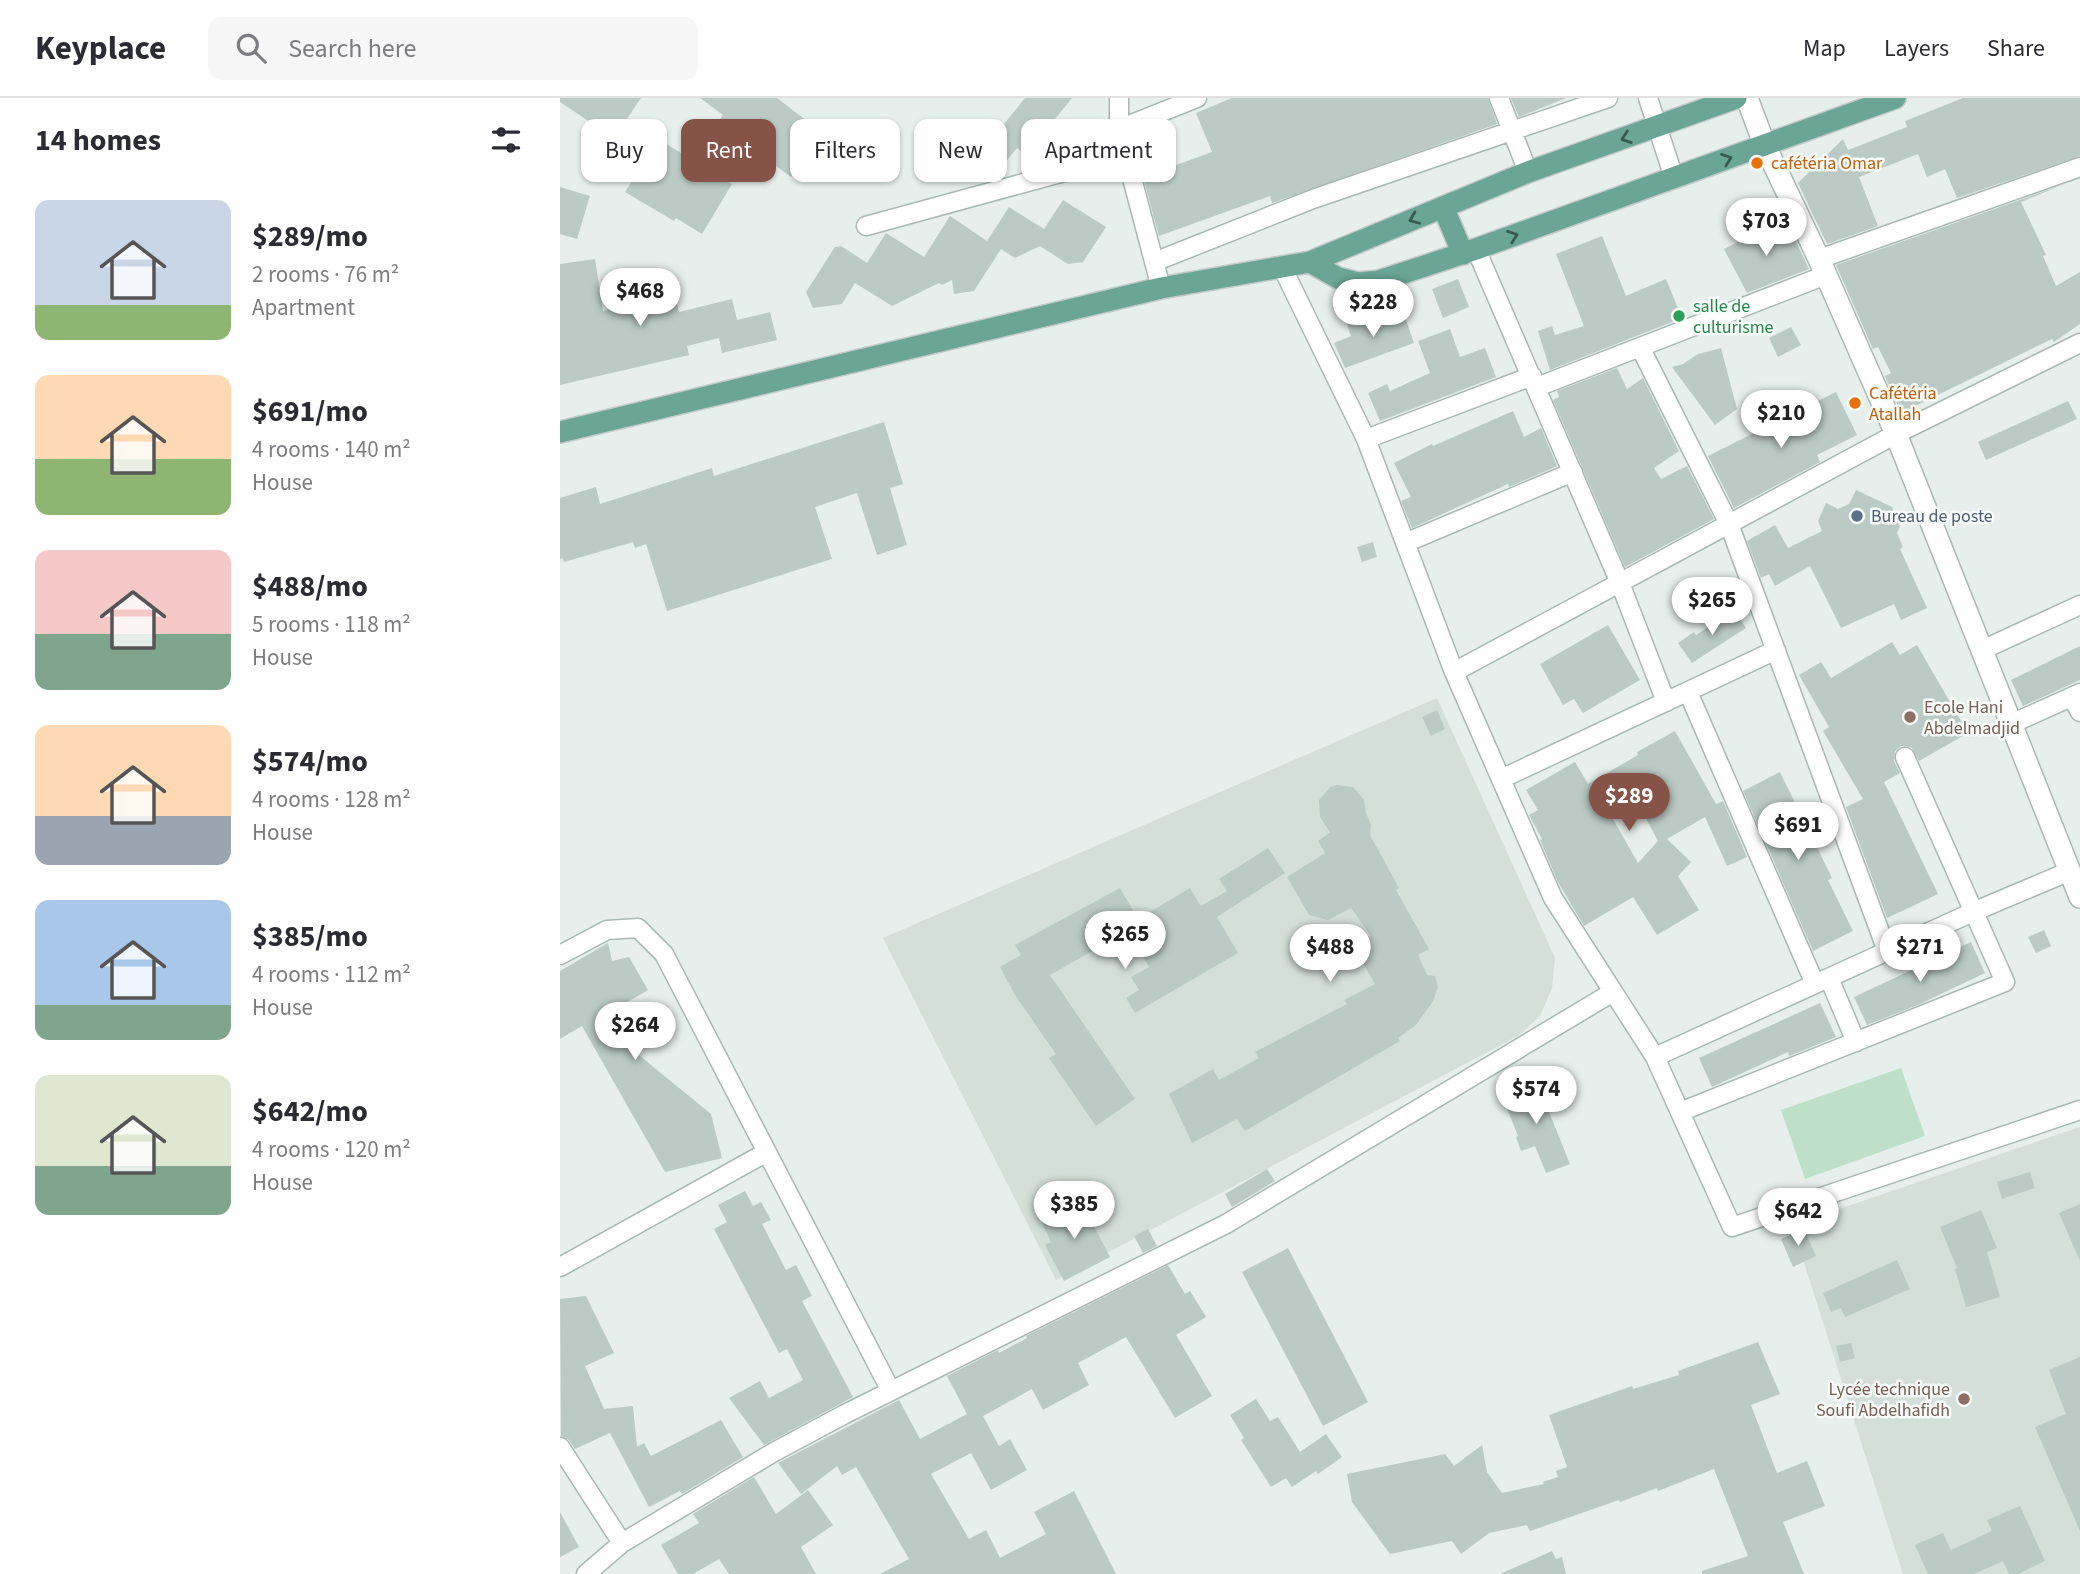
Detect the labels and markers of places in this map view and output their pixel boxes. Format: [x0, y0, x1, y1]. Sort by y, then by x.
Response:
place label: cafétéria Omar [1771, 151, 1883, 176]
marker: cafétéria Omar [1749, 155, 1765, 171]
pin: $703 [1725, 198, 1807, 258]
pin: $468 [599, 268, 681, 328]
pin: $228 [1332, 280, 1414, 339]
place label: salle de culturisme [1693, 294, 1774, 340]
marker: salle de culturisme [1671, 308, 1687, 324]
place label: Cafétéria Atallah [1869, 381, 1937, 427]
pin: $210 [1740, 390, 1822, 450]
marker: Cafétéria Atallah [1847, 395, 1863, 411]
place label: Bureau de poste [1871, 504, 1993, 529]
marker: Bureau de poste [1849, 508, 1865, 524]
pin: $265 [1671, 578, 1753, 637]
place label: Ecole Hani Abdelmadjid [1924, 695, 2020, 741]
marker: Ecole Hani Abdelmadjid [1902, 709, 1918, 725]
pin: $289 [1588, 774, 1670, 833]
pin: $691 [1757, 802, 1839, 862]
pin: $265 [1084, 912, 1166, 971]
pin: $488 [1289, 924, 1371, 984]
pin: $271 [1879, 924, 1961, 984]
pin: $264 [594, 1002, 676, 1062]
pin: $574 [1495, 1066, 1577, 1126]
pin: $385 [1033, 1182, 1115, 1241]
pin: $642 [1757, 1188, 1839, 1248]
place label: Lycée technique Soufi Abdelhafidh [1816, 1377, 1950, 1423]
marker: Lycée technique Soufi Abdelhafidh [1956, 1391, 1972, 1407]

